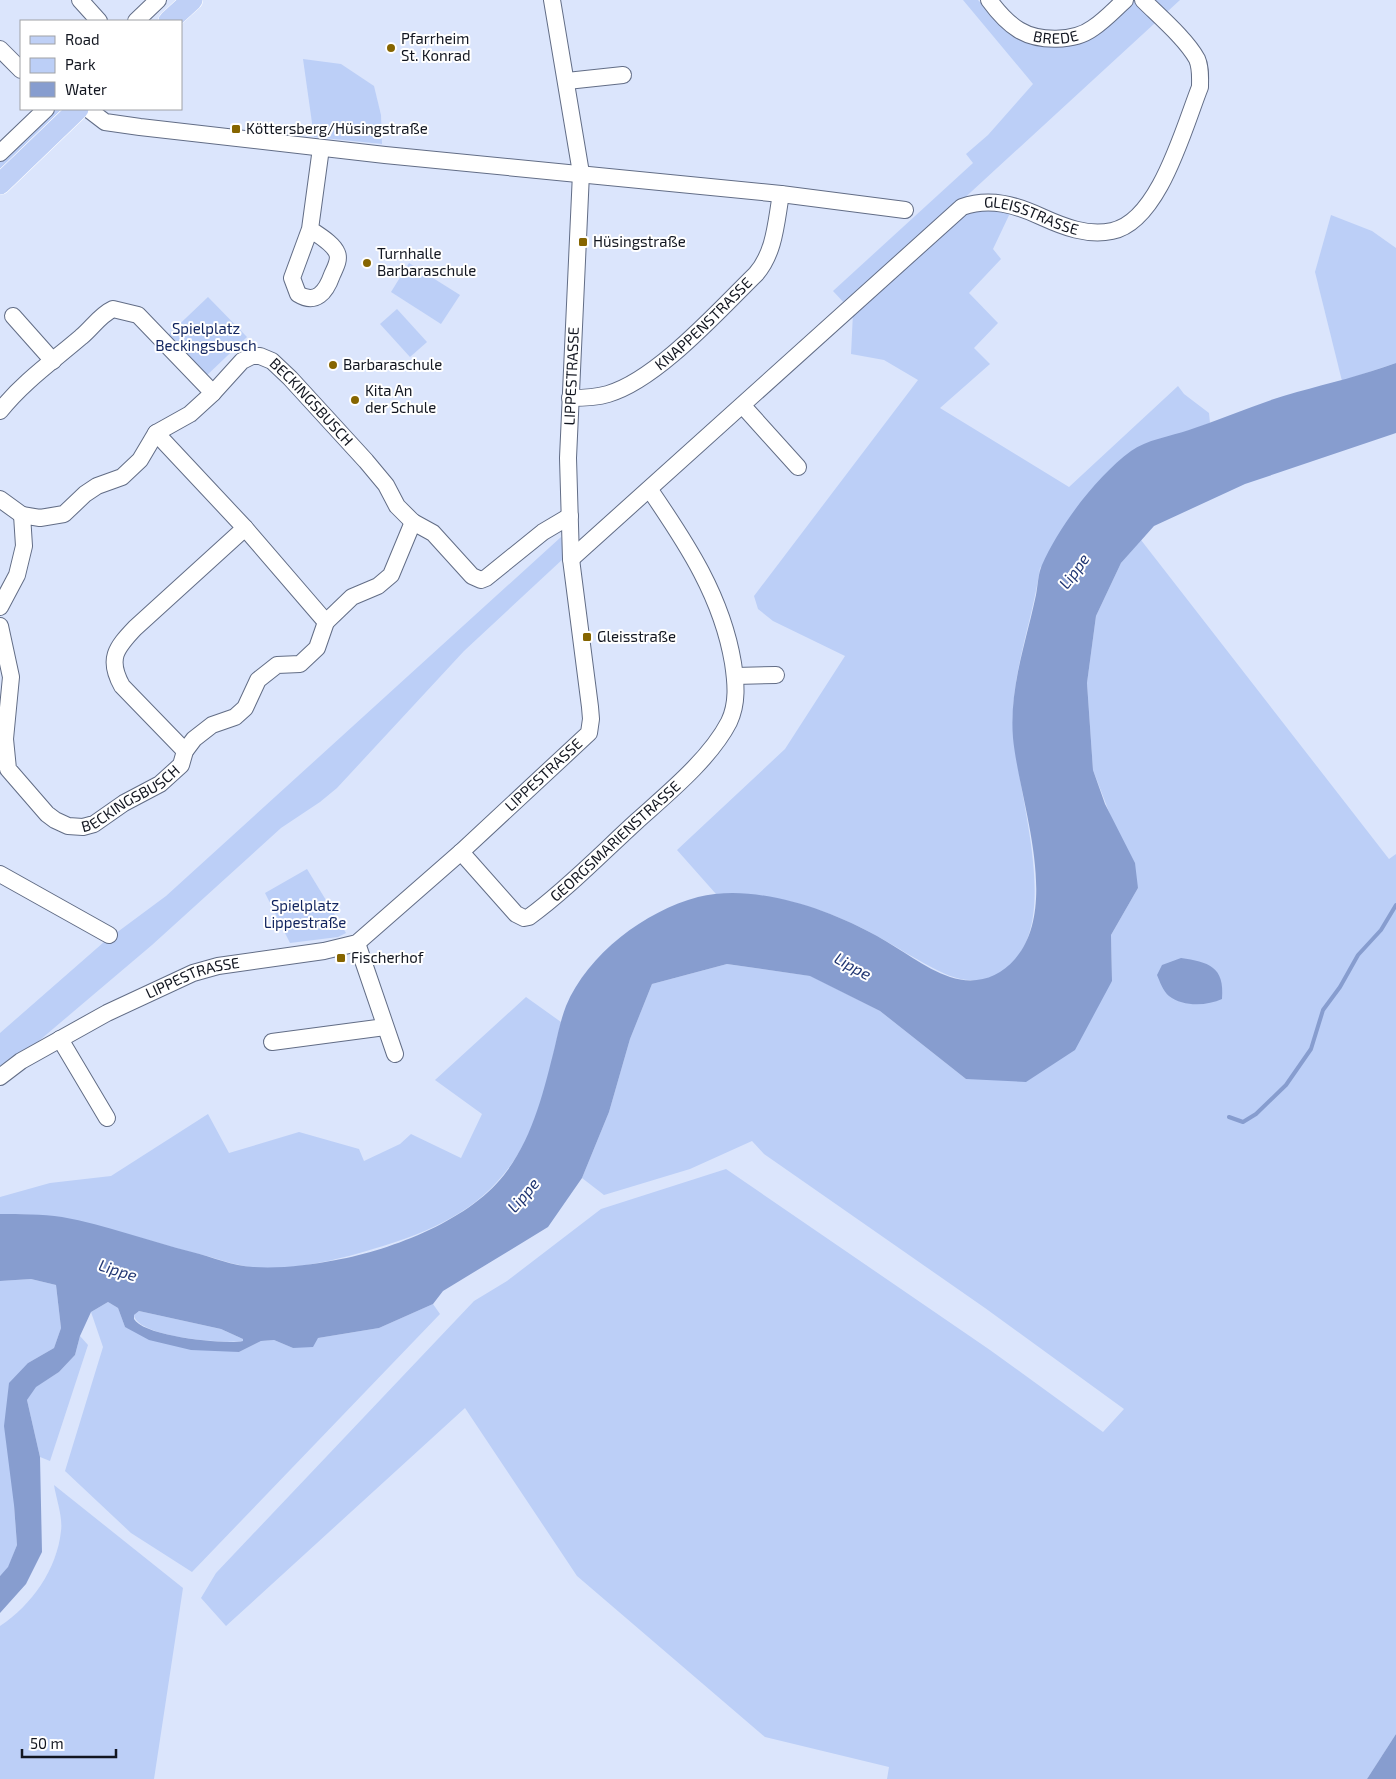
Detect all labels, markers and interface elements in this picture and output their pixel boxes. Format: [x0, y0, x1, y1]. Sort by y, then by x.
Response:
legend [20, 20, 182, 110]
street label: BREDE [1032, 26, 1080, 47]
place label: Pfarrheim St. Konrad [401, 29, 471, 64]
text: Road [65, 30, 100, 48]
marker: Pfarrheim St. Konrad [385, 42, 397, 54]
text: Park [65, 55, 96, 73]
text: Water [65, 80, 107, 98]
place label: Köttersberg/Hüsingstraße [246, 119, 428, 137]
marker: Köttersberg/Hüsingstraße [230, 123, 242, 135]
street label: GLEISSTRASSE [984, 192, 1081, 238]
place label: Hüsingstraße [593, 232, 686, 250]
marker: Hüsingstraße [577, 236, 589, 248]
place label: Turnhalle Barbaraschule [377, 244, 476, 279]
marker: Turnhalle Barbaraschule [361, 257, 373, 269]
street label: KNAPPENSTRASSE [651, 273, 755, 373]
park label: Spielplatz Beckingsbusch [155, 319, 257, 354]
street label: LIPPESTRASSE [559, 326, 582, 426]
street label: BECKINGSBUSCH [266, 354, 357, 449]
place label: Barbaraschule [343, 355, 442, 373]
marker: Barbaraschule [327, 359, 339, 371]
place label: Kita An der Schule [365, 381, 436, 416]
marker: Kita An der Schule [349, 394, 361, 406]
water label: Lippe [1054, 549, 1093, 592]
place label: Gleisstraße [597, 627, 676, 645]
marker: Gleisstraße [581, 631, 593, 643]
street label: LIPPESTRASSE [501, 734, 585, 814]
street label: BECKINGSBUSCH [79, 761, 183, 835]
street label: GEORGSMARIENSTRASSE [546, 776, 684, 905]
park label: Spielplatz Lippestraße [264, 896, 346, 931]
place label: Fischerhof [351, 948, 424, 966]
water label: Lippe [832, 948, 875, 984]
marker: Fischerhof [335, 952, 347, 964]
street label: LIPPESTRASSE [142, 953, 241, 1002]
water label: Lippe [503, 1173, 543, 1216]
water label: Lippe [97, 1255, 140, 1284]
scale bar [22, 1726, 116, 1758]
text: 50 m [30, 1734, 64, 1752]

